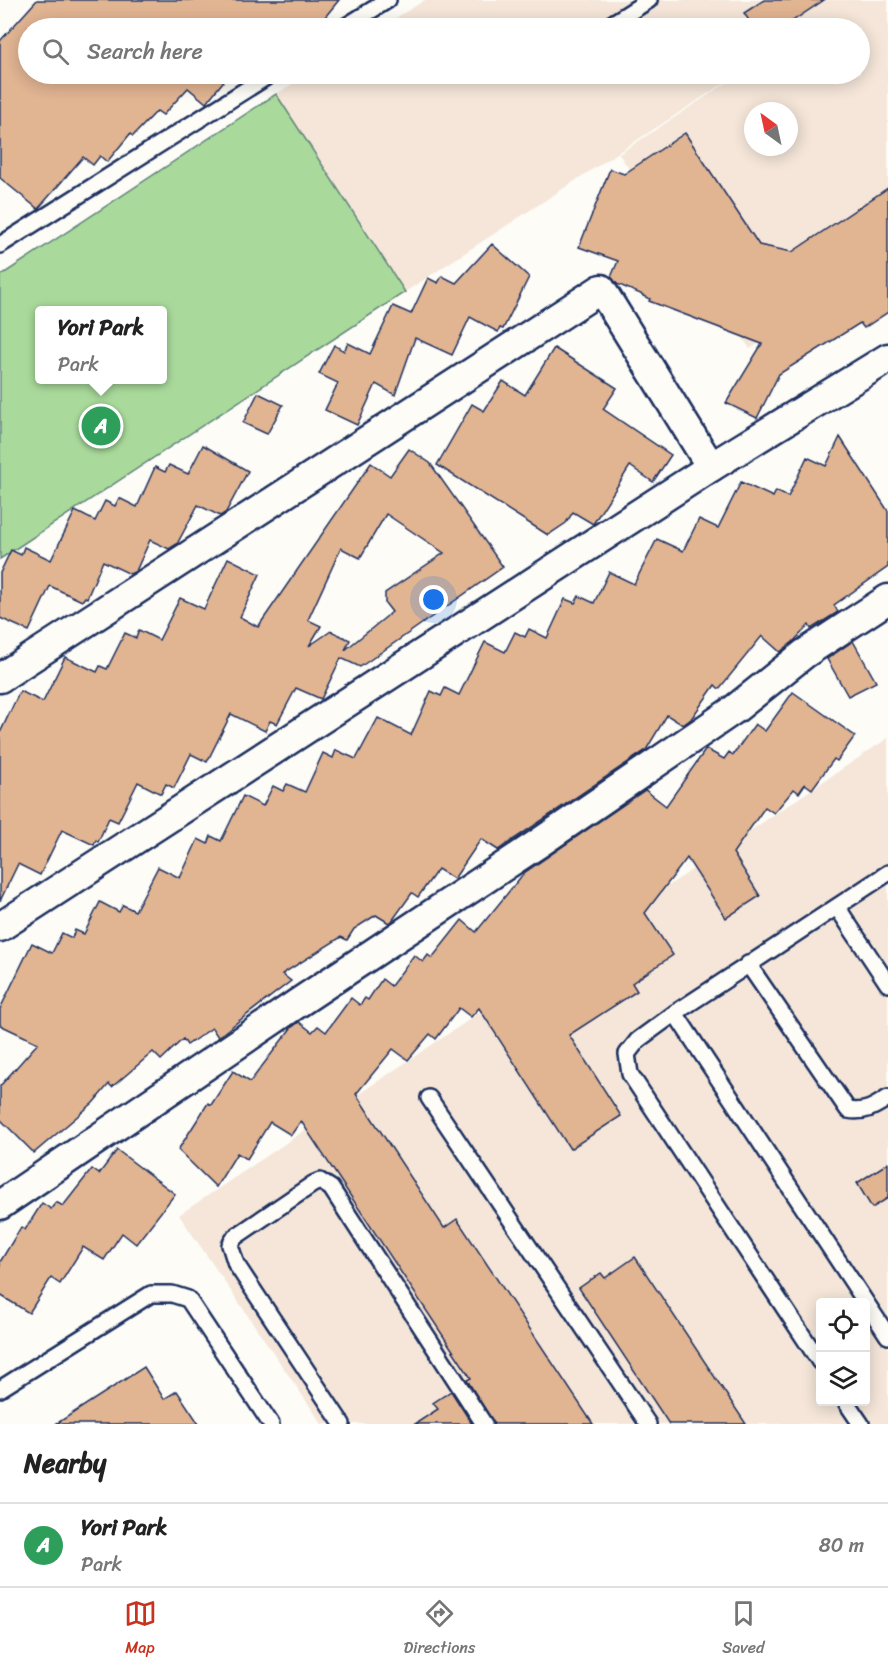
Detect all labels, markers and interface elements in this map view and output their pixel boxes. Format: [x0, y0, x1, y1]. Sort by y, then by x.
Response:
search box [18, 18, 870, 84]
text: Search here [87, 32, 203, 71]
icon: search [39, 35, 72, 68]
north arrow [744, 102, 798, 156]
popup [35, 306, 167, 384]
text: Yori Park [58, 308, 144, 347]
text: Park [58, 347, 99, 382]
pin: A [82, 404, 120, 448]
your location [419, 585, 448, 614]
map controls [816, 1298, 870, 1406]
button: locate [816, 1298, 870, 1352]
button: layers [816, 1352, 870, 1406]
text: Nearby [24, 1440, 106, 1486]
text: Yori Park [81, 1508, 167, 1547]
text: A [37, 1528, 50, 1563]
text: 80 m [819, 1528, 864, 1563]
text: Park [81, 1547, 122, 1582]
tab: Map [124, 1597, 157, 1662]
tab: Directions [404, 1597, 475, 1662]
tab: Saved [722, 1597, 764, 1662]

